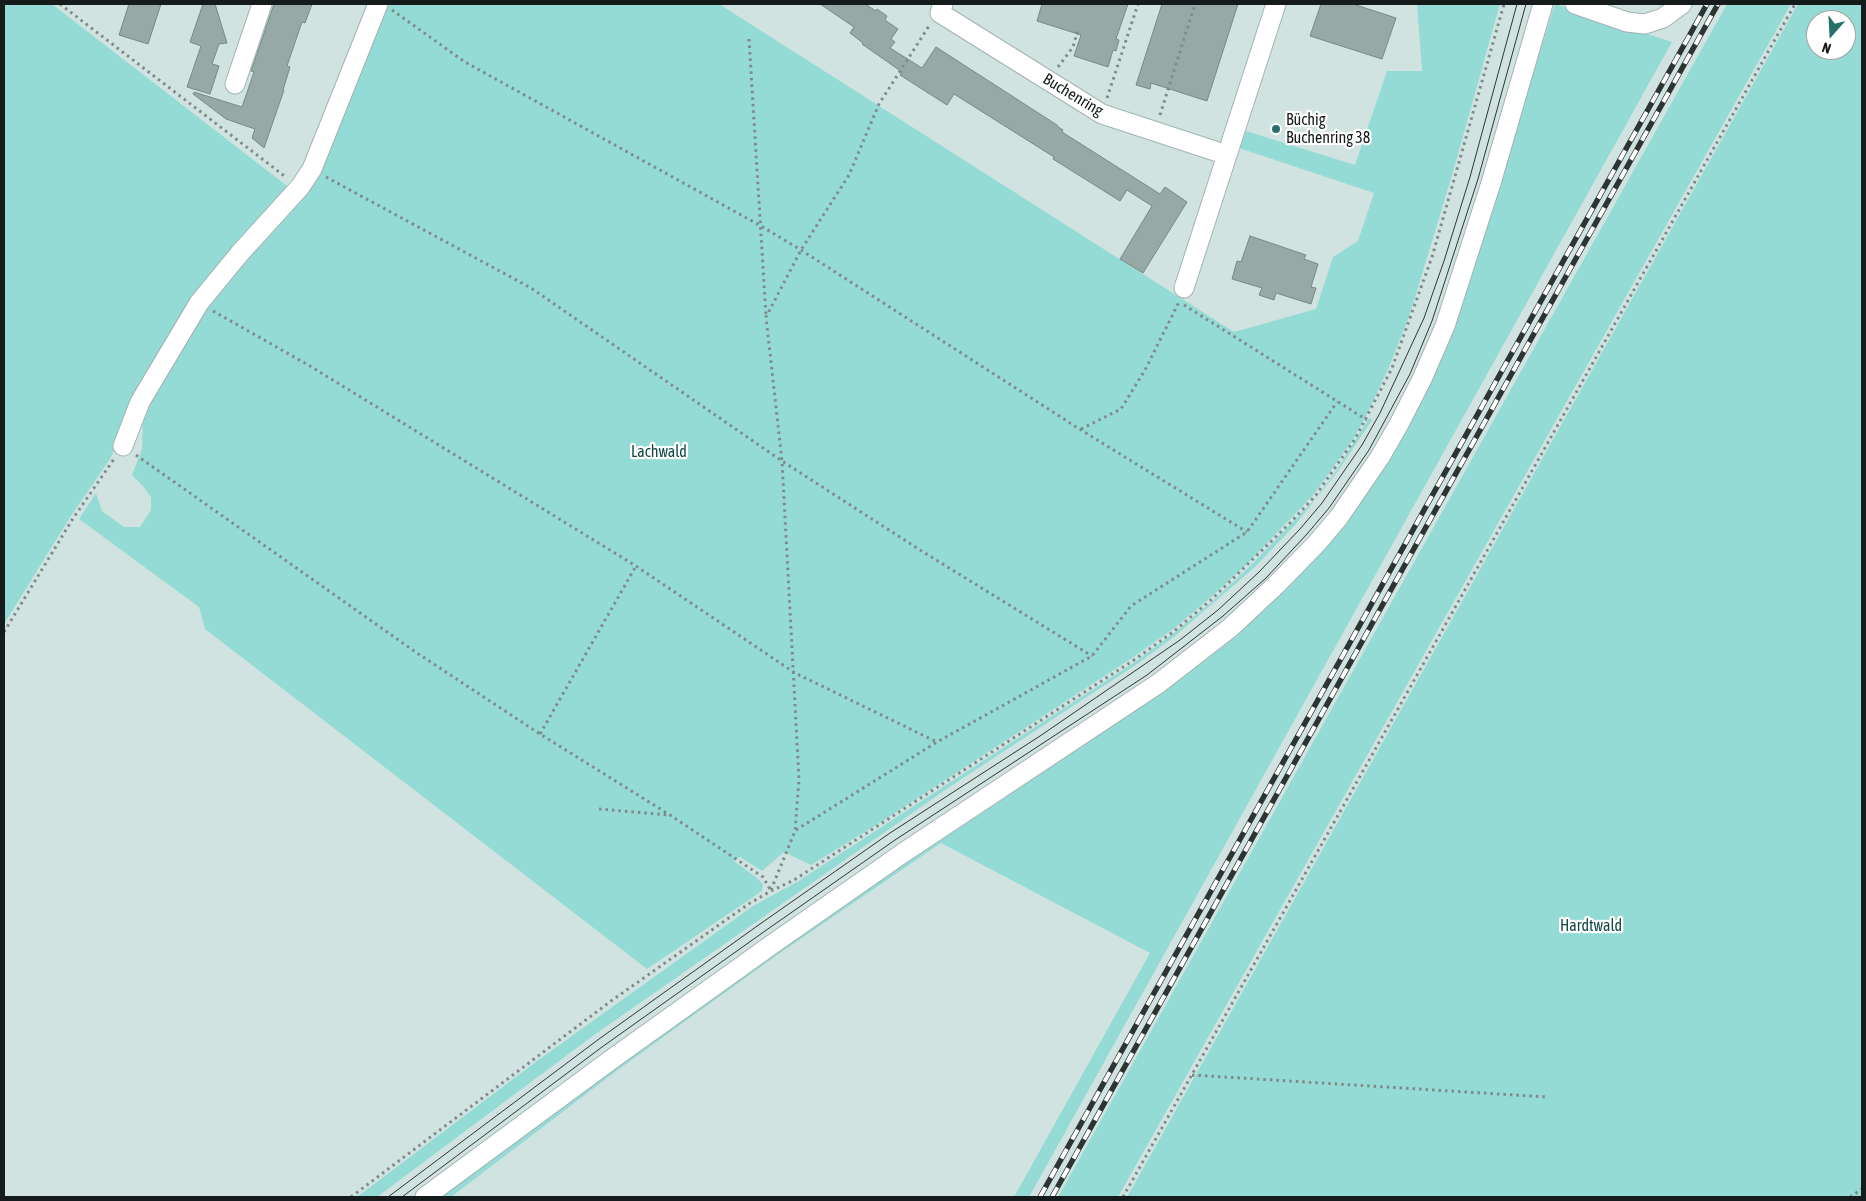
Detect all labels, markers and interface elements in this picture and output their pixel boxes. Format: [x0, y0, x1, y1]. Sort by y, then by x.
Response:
north arrow [1806, 10, 1856, 60]
text: N [1820, 39, 1833, 57]
street label: Buchenring [1039, 70, 1107, 120]
place label: Büchig Buchenring 38 [1286, 110, 1370, 148]
marker: Büchig Buchenring 38 [1270, 123, 1282, 135]
park label: Lachwald [631, 442, 687, 462]
park label: Hardtwald [1560, 916, 1622, 936]

